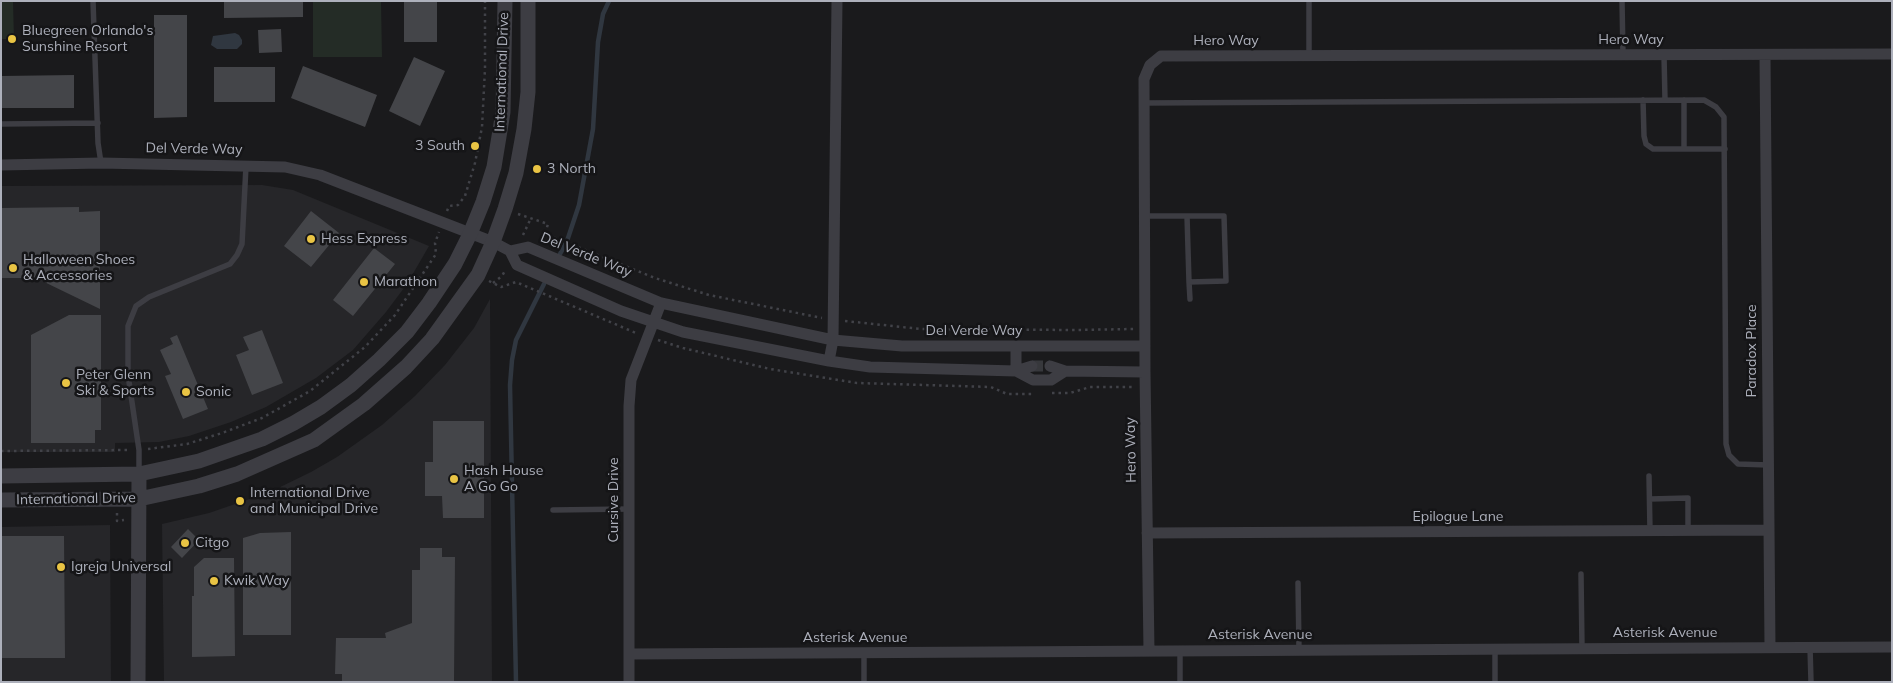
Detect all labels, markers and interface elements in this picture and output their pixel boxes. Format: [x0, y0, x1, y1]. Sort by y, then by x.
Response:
street label: International Drive [492, 12, 512, 132]
place label: Bluegreen Orlando's Sunshine Resort [22, 23, 153, 56]
street label: Hero Way [1598, 32, 1664, 48]
marker: Bluegreen Orlando's Sunshine Resort [6, 33, 18, 45]
street label: Hero Way [1193, 33, 1259, 49]
place label: 3 South [415, 138, 465, 154]
street label: Del Verde Way [145, 140, 243, 158]
marker: 3 South [469, 140, 481, 152]
place label: 3 North [547, 161, 596, 177]
marker: 3 North [531, 163, 543, 175]
street label: Del Verde Way [538, 229, 634, 281]
place label: Hess Express [321, 231, 408, 247]
marker: Hess Express [305, 233, 317, 245]
place label: Halloween Shoes & Accessories [23, 252, 135, 284]
marker: Halloween Shoes & Accessories [7, 262, 19, 274]
place label: Marathon [374, 274, 437, 290]
marker: Marathon [358, 276, 370, 288]
street label: Paradox Place [1744, 304, 1760, 398]
street label: Del Verde Way [926, 323, 1022, 339]
place label: Peter Glenn Ski & Sports [76, 367, 154, 400]
marker: Peter Glenn Ski & Sports [60, 377, 72, 389]
place label: Sonic [196, 384, 231, 400]
marker: Sonic [180, 386, 192, 398]
street label: Hero Way [1122, 417, 1140, 483]
street label: Cursive Drive [606, 457, 622, 543]
place label: Hash House A Go Go [464, 463, 543, 496]
marker: Hash House A Go Go [448, 473, 460, 485]
place label: International Drive and Municipal Drive [250, 485, 378, 518]
street label: International Drive [16, 490, 136, 508]
marker: International Drive and Municipal Drive [234, 495, 246, 507]
street label: Epilogue Lane [1413, 509, 1503, 525]
place label: Citgo [195, 535, 229, 551]
marker: Citgo [179, 537, 191, 549]
place label: Igreja Universal [71, 559, 171, 575]
marker: Igreja Universal [55, 561, 67, 573]
place label: Kwik Way [224, 573, 289, 589]
marker: Kwik Way [208, 575, 220, 587]
street label: Asterisk Avenue [1613, 625, 1717, 641]
street label: Asterisk Avenue [1208, 627, 1312, 643]
street label: Asterisk Avenue [803, 630, 907, 646]

